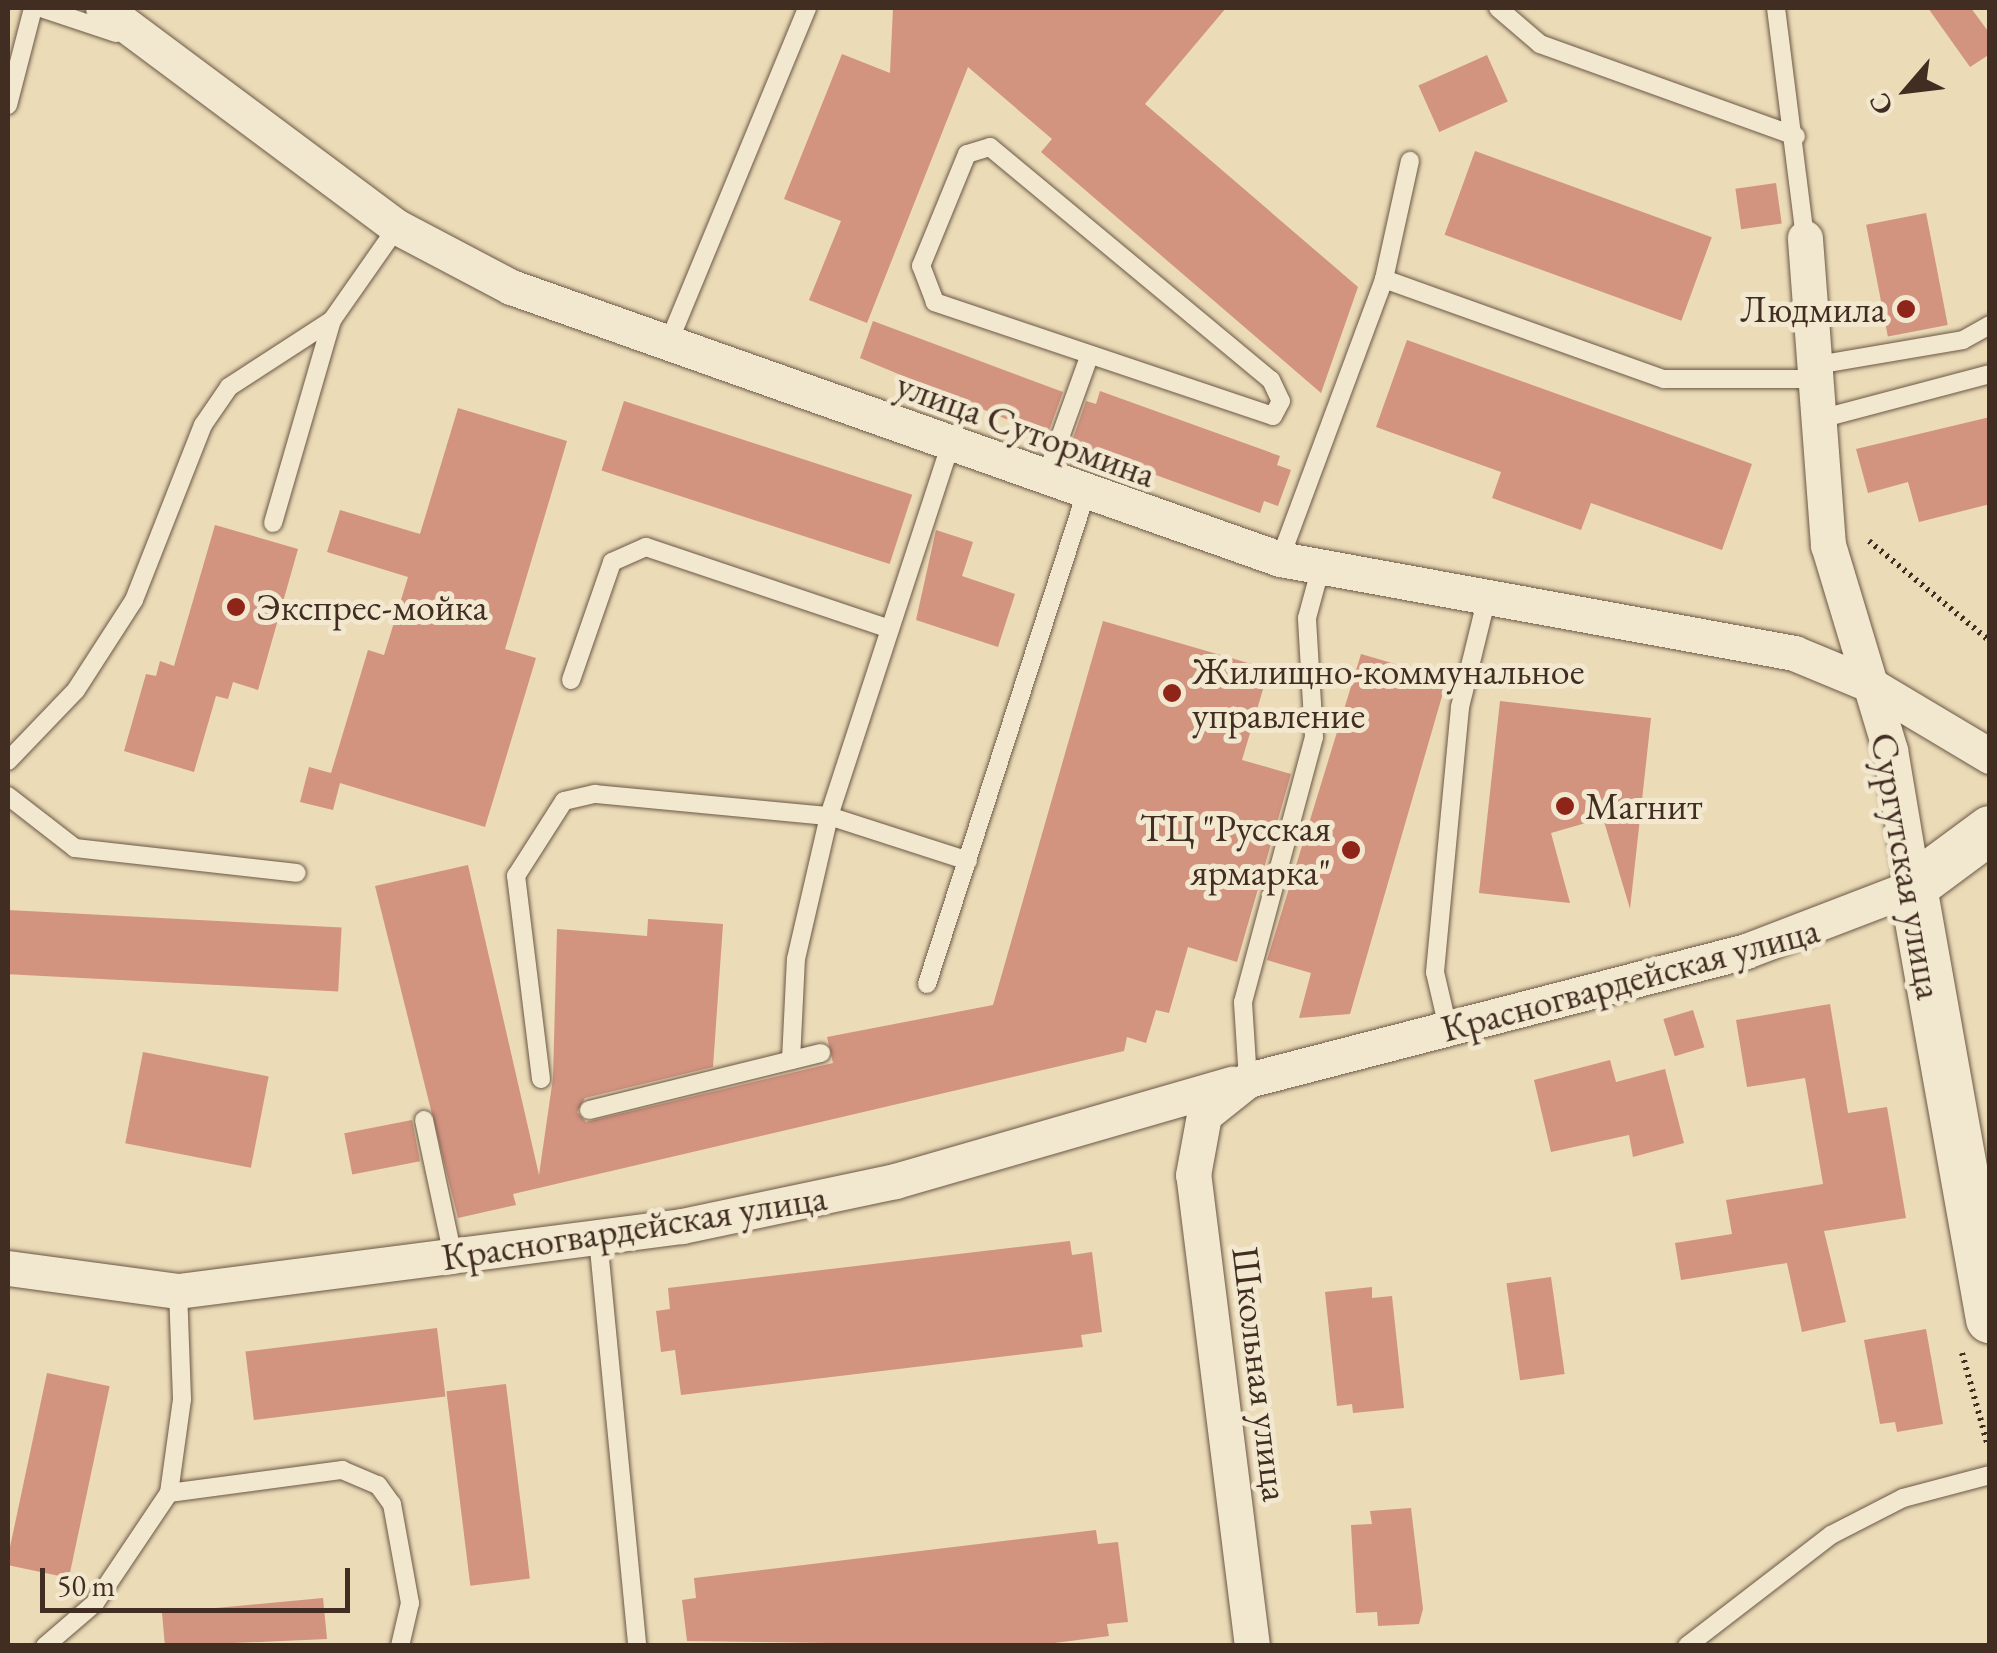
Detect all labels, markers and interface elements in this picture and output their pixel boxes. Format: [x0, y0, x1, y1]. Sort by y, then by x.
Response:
north arrow [1857, 40, 1957, 140]
text: С [1860, 87, 1901, 121]
place label: Людмила [1740, 286, 1886, 332]
marker: Людмила [1895, 298, 1917, 320]
street label: улица Сутормина [890, 361, 1162, 497]
place label: Экспрес-мойка [256, 584, 488, 630]
marker: Экспрес-мойка [225, 596, 247, 618]
place label: Жилищно-коммунальное управление [1192, 648, 1584, 738]
marker: Жилищно-коммунальное управление [1161, 682, 1183, 704]
street label: Сургутская улица [1861, 729, 1953, 1003]
place label: Магнит [1585, 783, 1703, 829]
marker: Магнит [1554, 795, 1576, 817]
place label: ТЦ "Русская ярмарка" [1140, 805, 1331, 894]
marker: ТЦ "Русская ярмарка" [1340, 839, 1362, 861]
street label: Красногвардейская улица [1436, 907, 1824, 1051]
street label: Красногвардейская улица [438, 1174, 830, 1280]
street label: Школьная улица [1223, 1244, 1299, 1504]
scale bar [45, 1548, 355, 1610]
text: 50 m [57, 1566, 115, 1605]

